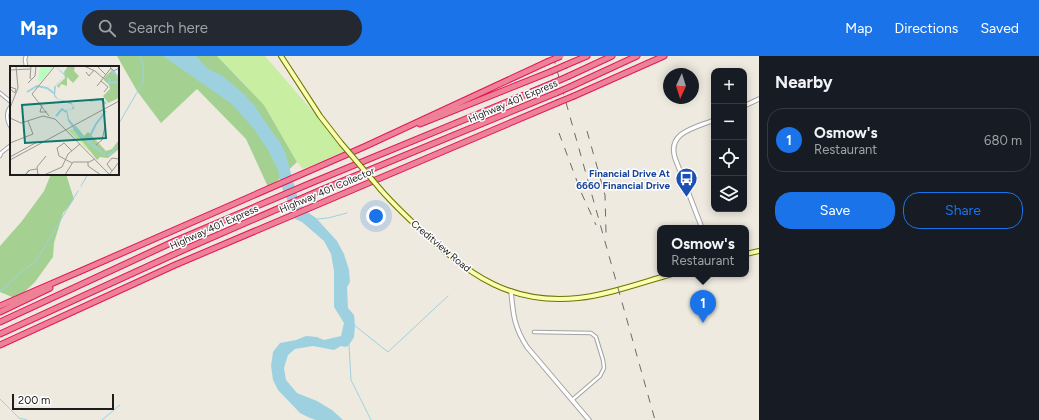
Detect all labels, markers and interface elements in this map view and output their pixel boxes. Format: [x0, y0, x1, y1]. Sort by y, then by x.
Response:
search box [82, 10, 362, 46]
text: Map [20, 17, 58, 40]
icon: search [96, 17, 118, 39]
text: Search here [128, 19, 208, 37]
text: Map [845, 20, 873, 37]
text: Directions [895, 20, 958, 37]
text: Saved [980, 20, 1019, 37]
inset map [10, 66, 119, 175]
north arrow [663, 68, 699, 104]
map controls [711, 68, 747, 212]
button: + [711, 68, 747, 104]
text: Nearby [775, 72, 833, 92]
street label: Highway 401 Express [466, 76, 560, 126]
button: − [711, 104, 747, 140]
text: Osmow's [814, 124, 877, 142]
text: 1 [786, 133, 792, 148]
text: 680 m [984, 133, 1022, 148]
button: locate [711, 140, 747, 176]
text: Restaurant [814, 142, 877, 157]
street label: Highway 401 Collector [277, 164, 377, 216]
bus stop icon: Financial Drive At 6660 Financial Drive [673, 166, 699, 199]
place label: Financial Drive At 6660 Financial Drive [576, 167, 670, 192]
button: layers [711, 176, 747, 212]
button: Save [775, 192, 895, 229]
button: Share [903, 192, 1023, 229]
street label: Highway 401 Express [168, 201, 261, 252]
your location [366, 206, 386, 226]
street label: Creditview Road [408, 217, 474, 275]
popup [657, 225, 749, 277]
text: Osmow's [671, 235, 735, 253]
text: Restaurant [671, 253, 735, 268]
pin: 1 [690, 290, 716, 323]
scale bar [12, 392, 114, 411]
text: 200 m [18, 394, 50, 407]

